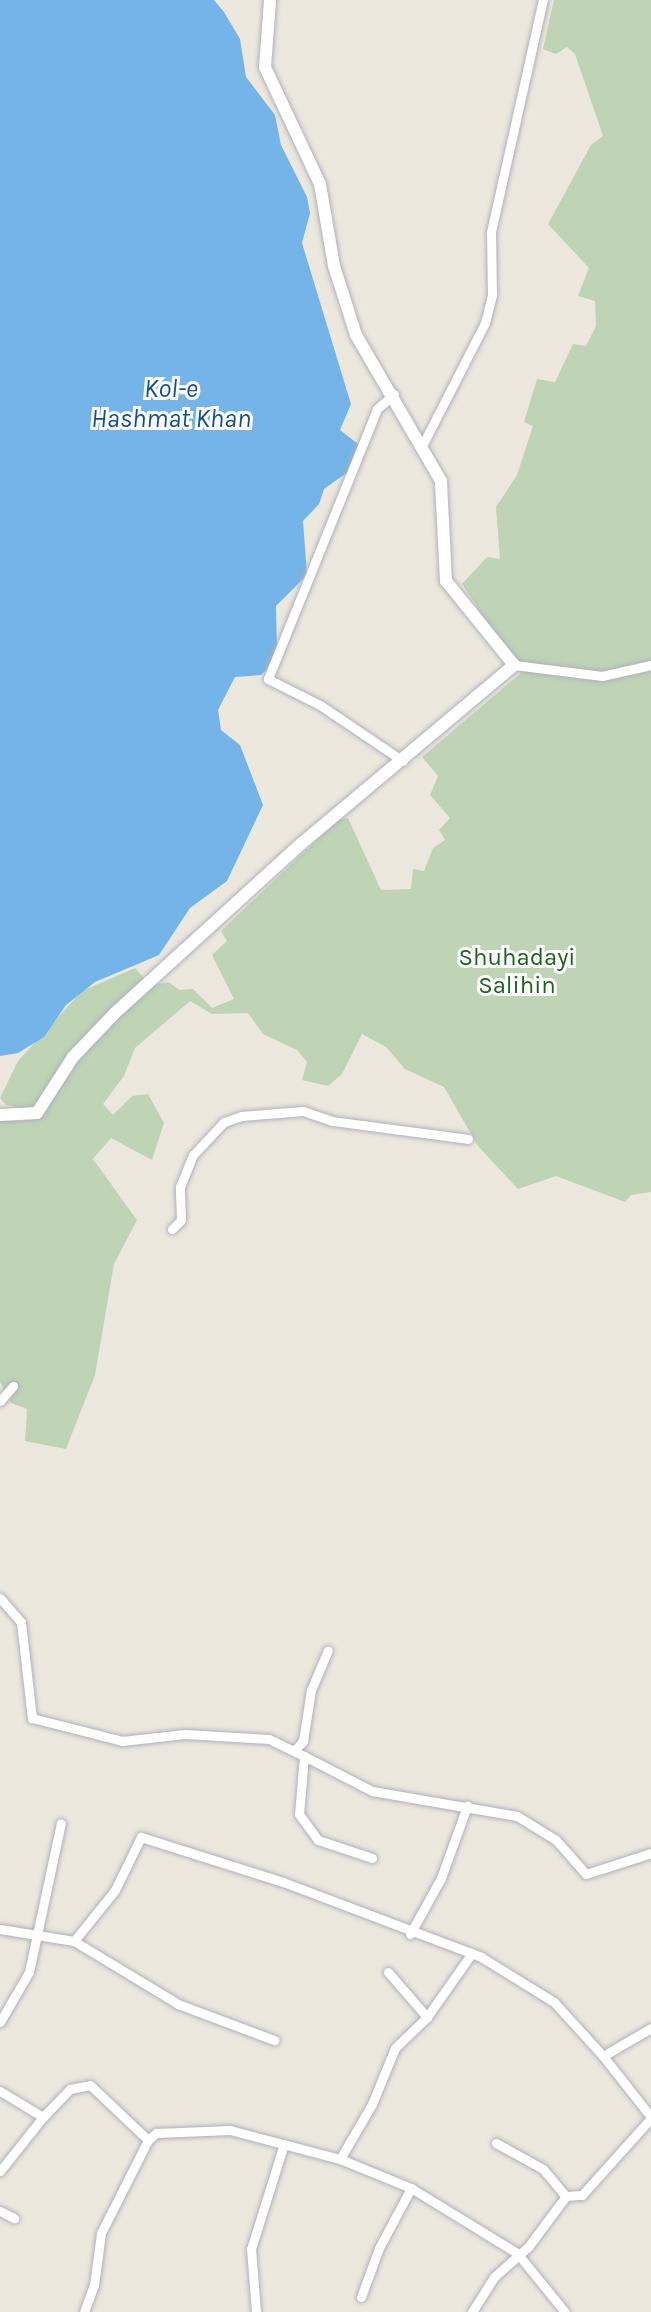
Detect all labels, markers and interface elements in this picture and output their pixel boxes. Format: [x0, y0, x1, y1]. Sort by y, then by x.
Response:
water label: Kol-e Hashmat Khan [91, 373, 251, 434]
park label: Shuhadayi Salihin [459, 944, 575, 1000]

